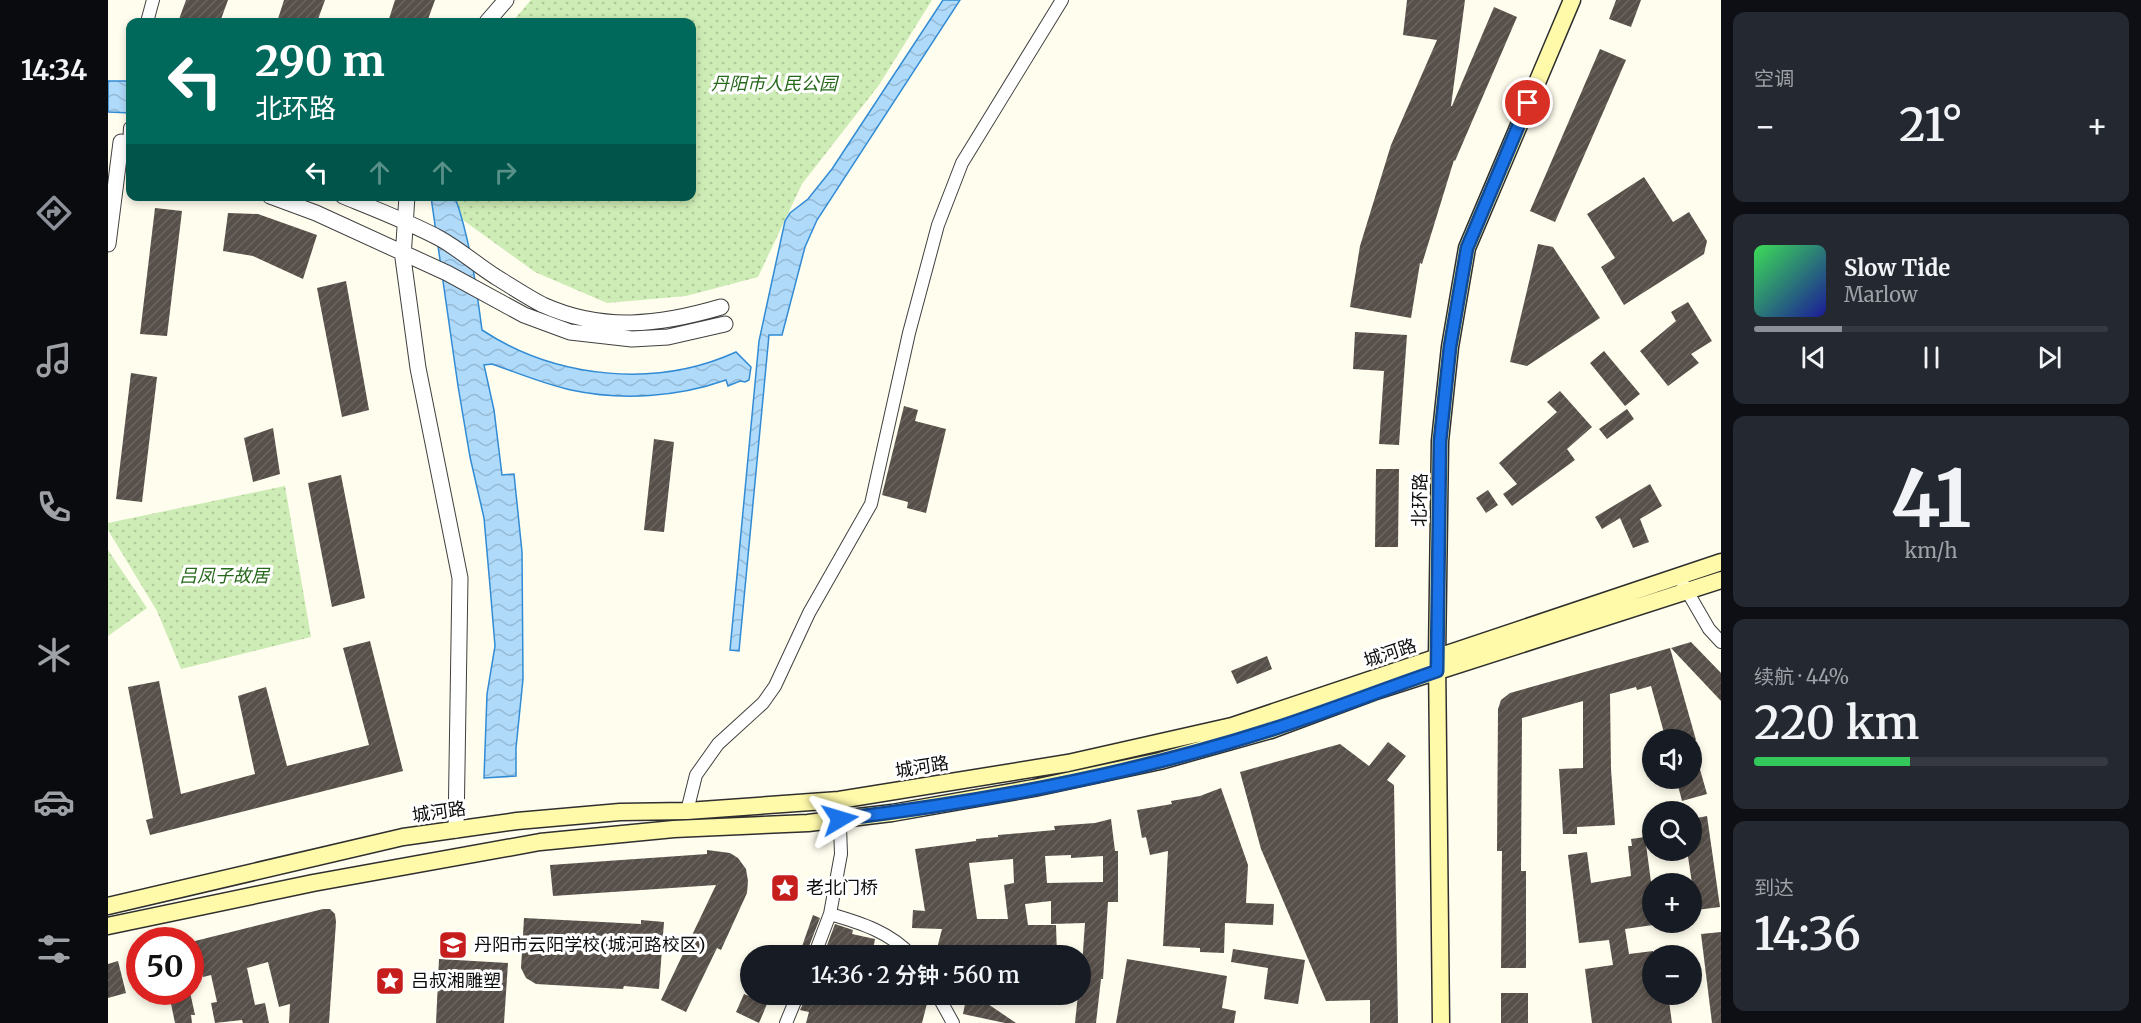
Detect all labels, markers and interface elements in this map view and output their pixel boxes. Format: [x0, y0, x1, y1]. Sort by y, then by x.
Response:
text: 290 m [255, 35, 385, 87]
icon: left [156, 42, 234, 120]
text: 14:34 [21, 53, 87, 87]
text: 空调 [1754, 66, 1794, 91]
park label: 丹阳市人民公园 [711, 72, 840, 95]
pin [1502, 77, 1553, 128]
icon: arrive [1511, 86, 1544, 119]
text: 北环路 [255, 91, 336, 125]
text: 21° [1899, 97, 1963, 153]
text: − [1754, 106, 1776, 147]
text: + [2086, 106, 2108, 147]
icon: left [300, 156, 333, 189]
icon: ahead [363, 156, 396, 189]
icon: ahead [426, 156, 459, 189]
icon: right [489, 156, 522, 189]
icon: directions [33, 192, 75, 234]
text: Slow Tide [1844, 254, 1950, 282]
text: Marlow [1844, 282, 1918, 307]
icon: music [33, 339, 75, 381]
icon: previous [1797, 341, 1830, 374]
icon: pause [1915, 341, 1948, 374]
icon: next [2033, 341, 2066, 374]
text: 41 [1891, 450, 1971, 548]
street label: 北环路 [1408, 473, 1431, 527]
icon: phone [33, 486, 75, 528]
text: km/h [1905, 538, 1957, 563]
park label: 吕凤子故居 [179, 564, 271, 587]
street label: 城河路 [1361, 633, 1419, 672]
icon: climate [33, 634, 75, 676]
text: 续航 · 44% [1754, 664, 1849, 689]
text: 220 km [1754, 695, 1919, 751]
map controls [1642, 729, 1702, 1005]
button: sound [1642, 729, 1702, 789]
street label: 城河路 [893, 751, 950, 782]
icon: car [33, 781, 75, 823]
position arrow [808, 787, 872, 851]
street label: 城河路 [411, 796, 467, 827]
button: search [1642, 801, 1702, 861]
place icon: 老北门桥 [769, 872, 801, 904]
button: + [1642, 873, 1702, 933]
text: 到达 [1754, 875, 1794, 900]
place label: 老北门桥 [806, 876, 878, 899]
text: 14:36 [1754, 906, 1861, 962]
speed limit sign: 50 [126, 927, 204, 1005]
icon: filters [33, 928, 75, 970]
school or university icon: 丹阳市云阳学校(城河路校区) [437, 929, 469, 961]
place label: 丹阳市云阳学校(城河路校区) [474, 933, 705, 956]
button: − [1642, 945, 1702, 1005]
text: 14:36 · 2 分钟 · 560 m [811, 961, 1020, 989]
place icon: 吕叔湘雕塑 [374, 965, 406, 997]
place label: 吕叔湘雕塑 [411, 969, 501, 992]

